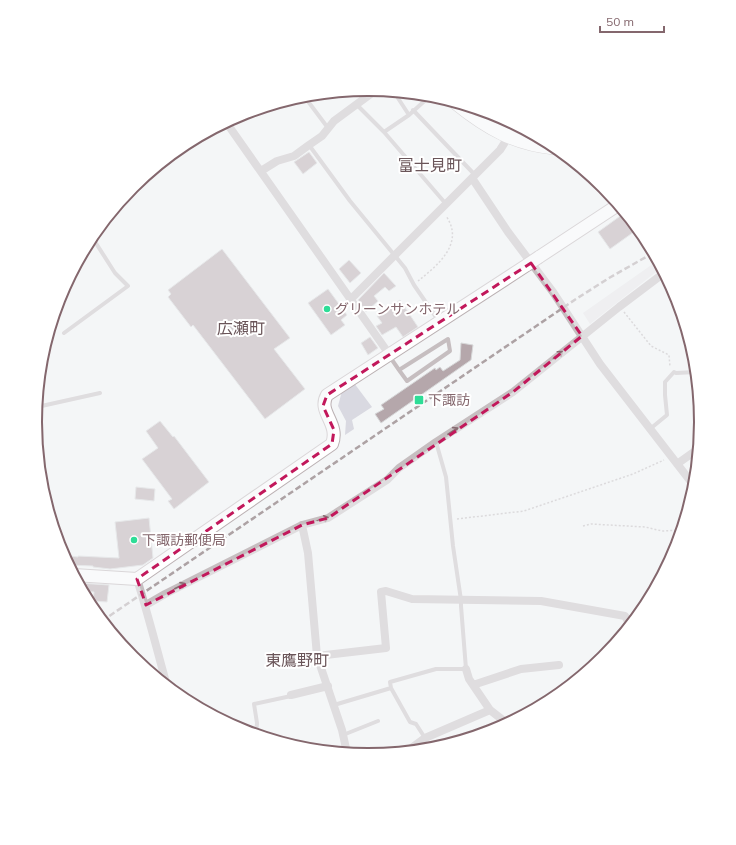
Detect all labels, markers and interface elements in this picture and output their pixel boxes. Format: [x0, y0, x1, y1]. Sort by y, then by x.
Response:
scale bar [600, 8, 664, 34]
text: 50 m [606, 14, 634, 29]
district label: 富士見町 [398, 155, 462, 175]
place label: グリーンサンホテル [335, 300, 460, 318]
marker: グリーンサンホテル [322, 304, 332, 314]
district label: 広瀬町 [217, 318, 265, 338]
one-way arrow [553, 351, 564, 360]
place label: 下諏訪 [428, 391, 470, 409]
marker: 下諏訪 [413, 394, 425, 406]
one-way arrow [447, 427, 458, 435]
one-way arrow [316, 515, 329, 522]
place label: 下諏訪郵便局 [142, 531, 226, 549]
marker: 下諏訪郵便局 [129, 535, 139, 545]
one-way arrow [174, 582, 186, 590]
district label: 東鷹野町 [265, 650, 329, 670]

